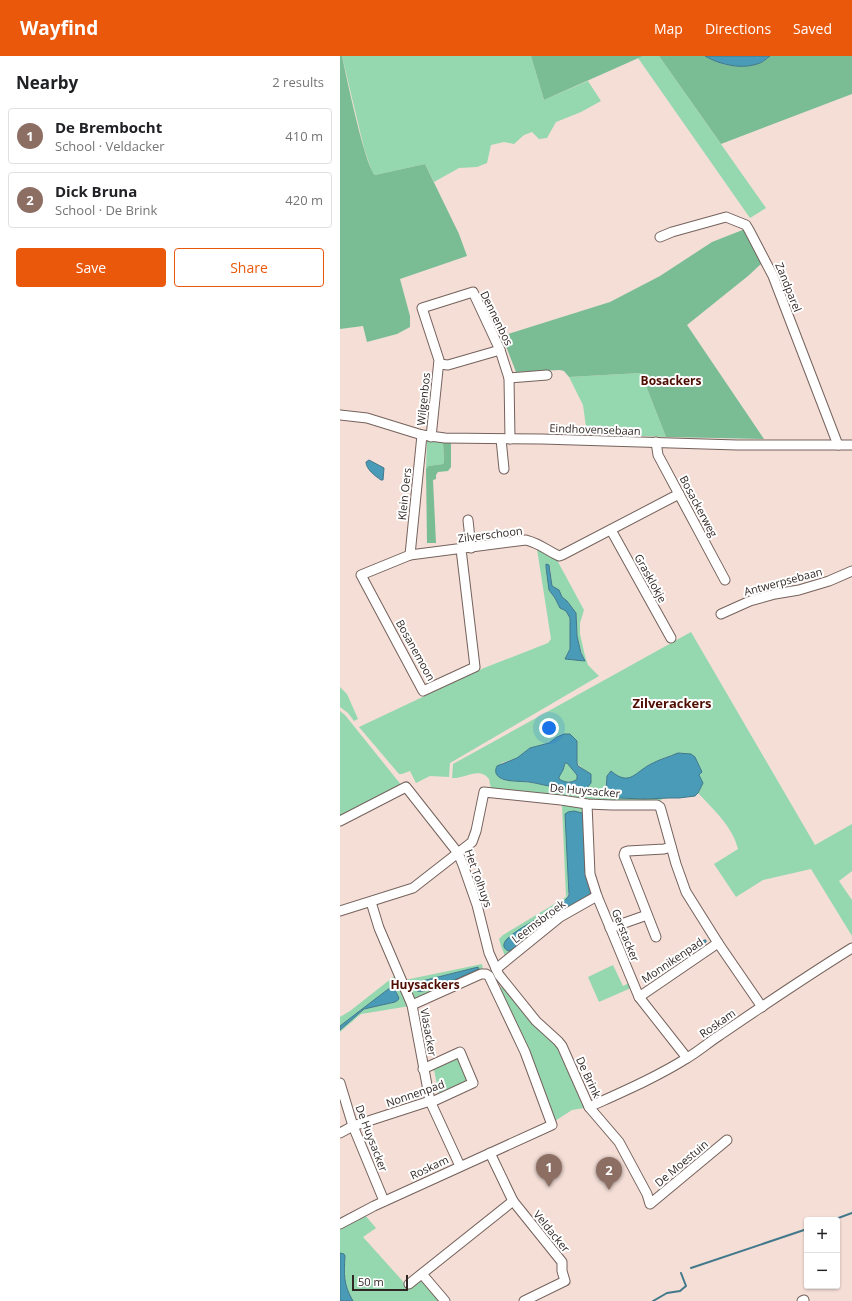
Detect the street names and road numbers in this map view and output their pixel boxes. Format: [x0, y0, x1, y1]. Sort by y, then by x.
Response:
street label: Zandparel [772, 260, 806, 314]
street label: Dennenbos [477, 288, 517, 348]
street label: Wilgenbos [413, 372, 433, 426]
street label: Eindhovensebaan [549, 420, 641, 438]
street label: Klein Oers [394, 467, 414, 521]
street label: Bosackerweg [677, 473, 721, 539]
street label: Zilverschoon [457, 523, 523, 545]
street label: Grasklokje [631, 551, 671, 605]
street label: Antwerpsebaan [742, 563, 824, 599]
street label: Bosanemoon [393, 617, 439, 683]
street label: De Huysacker [549, 779, 621, 801]
street label: Het Tolhuys [462, 847, 496, 909]
street label: Leemsbroek [508, 896, 568, 946]
street label: Gerstacker [609, 906, 644, 964]
street label: Monnikenpad [638, 934, 706, 986]
street label: Roskam [696, 1005, 738, 1041]
street label: Vlasacker [417, 1007, 441, 1058]
street label: De Brink [573, 1054, 605, 1100]
street label: Nonnenpad [384, 1076, 446, 1110]
street label: De Huysacker [352, 1102, 392, 1174]
street label: De Moestuin [651, 1136, 711, 1190]
street label: Roskam [407, 1152, 451, 1182]
street label: Veldacker [530, 1207, 574, 1256]

